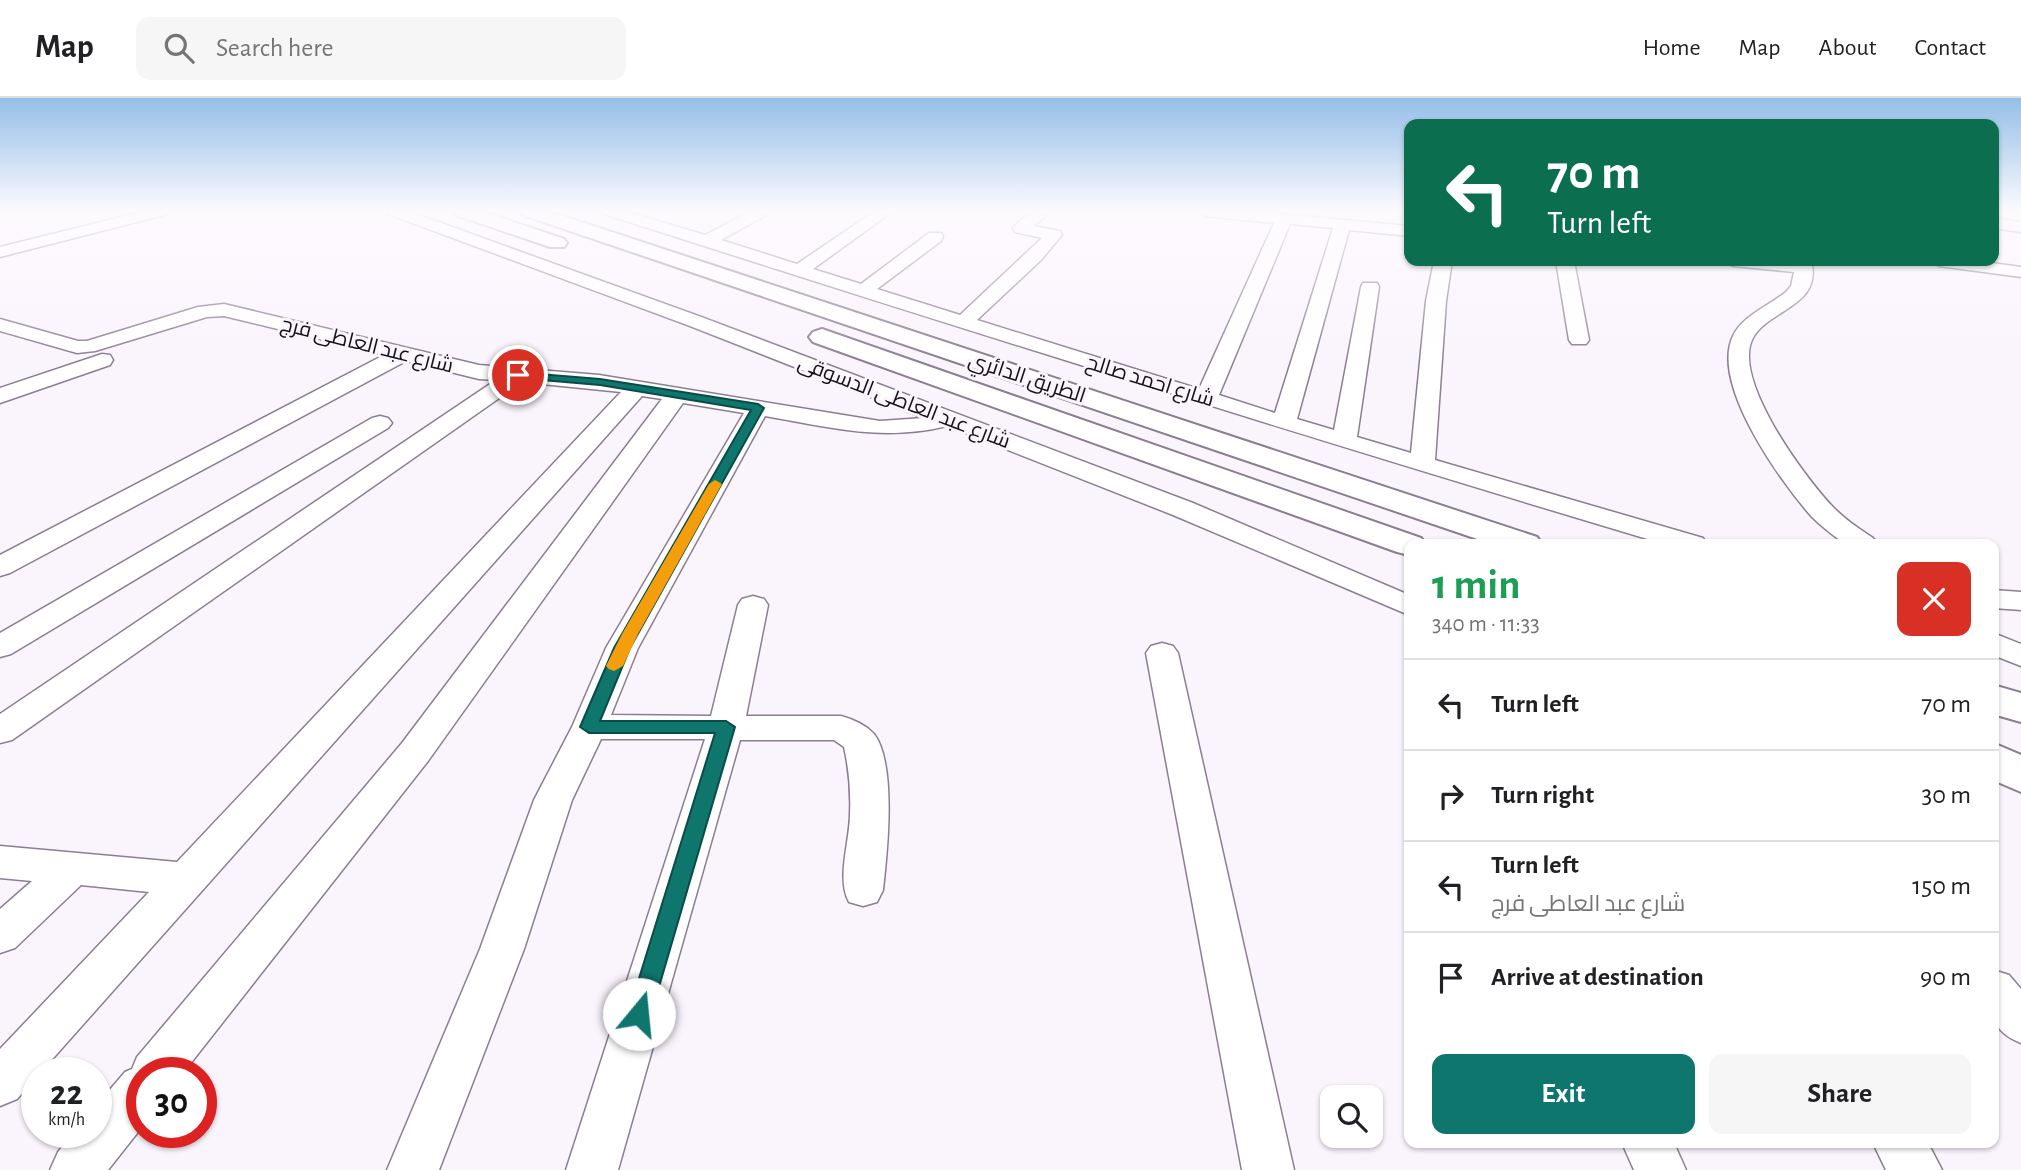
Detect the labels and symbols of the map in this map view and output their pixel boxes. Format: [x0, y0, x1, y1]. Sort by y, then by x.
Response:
street label: شارع عبد العاطى فرج [278, 313, 456, 380]
pin [488, 345, 548, 405]
street label: الطريق الدائري [964, 349, 1088, 412]
street label: شارع عبد العاطى الدسوقى [794, 352, 1013, 455]
street label: شارع احمد صالح [1083, 352, 1217, 413]
position arrow [602, 977, 676, 1051]
speed limit sign: 30 [126, 1057, 217, 1148]

